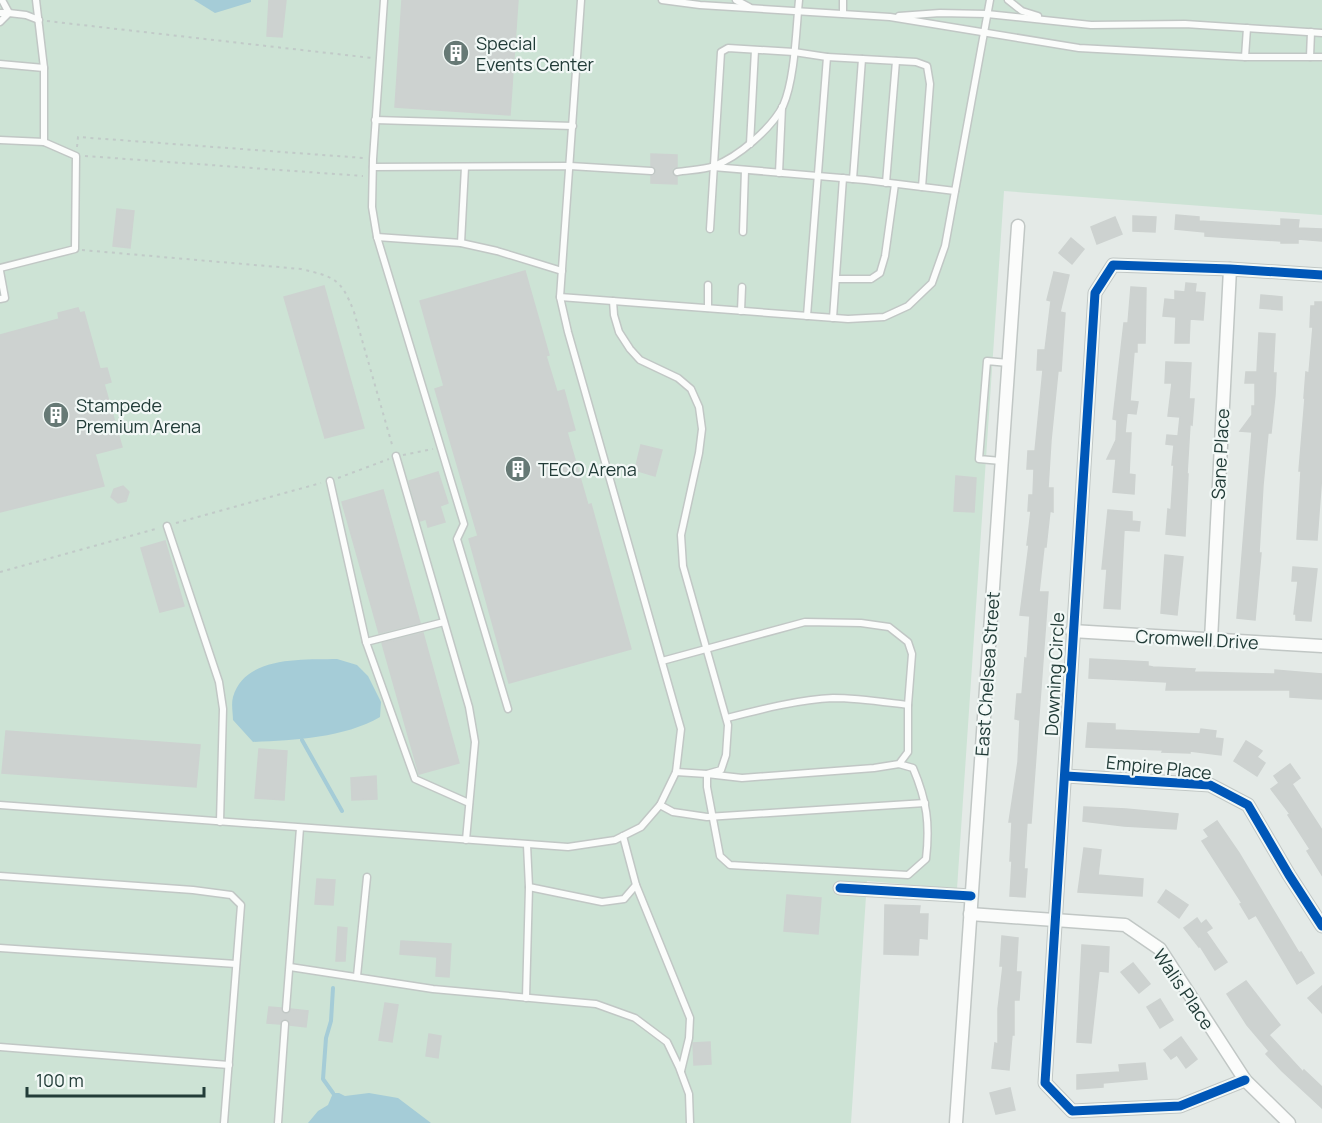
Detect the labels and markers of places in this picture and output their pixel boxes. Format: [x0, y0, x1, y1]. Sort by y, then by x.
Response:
place label: Special Events Center [476, 31, 594, 76]
building icon: Special Events Center [441, 38, 471, 68]
place label: Stampede Premium Arena [76, 393, 201, 438]
building icon: Stampede Premium Arena [41, 400, 71, 430]
building icon: TECO Arena [503, 454, 533, 484]
place label: TECO Arena [538, 457, 637, 481]

